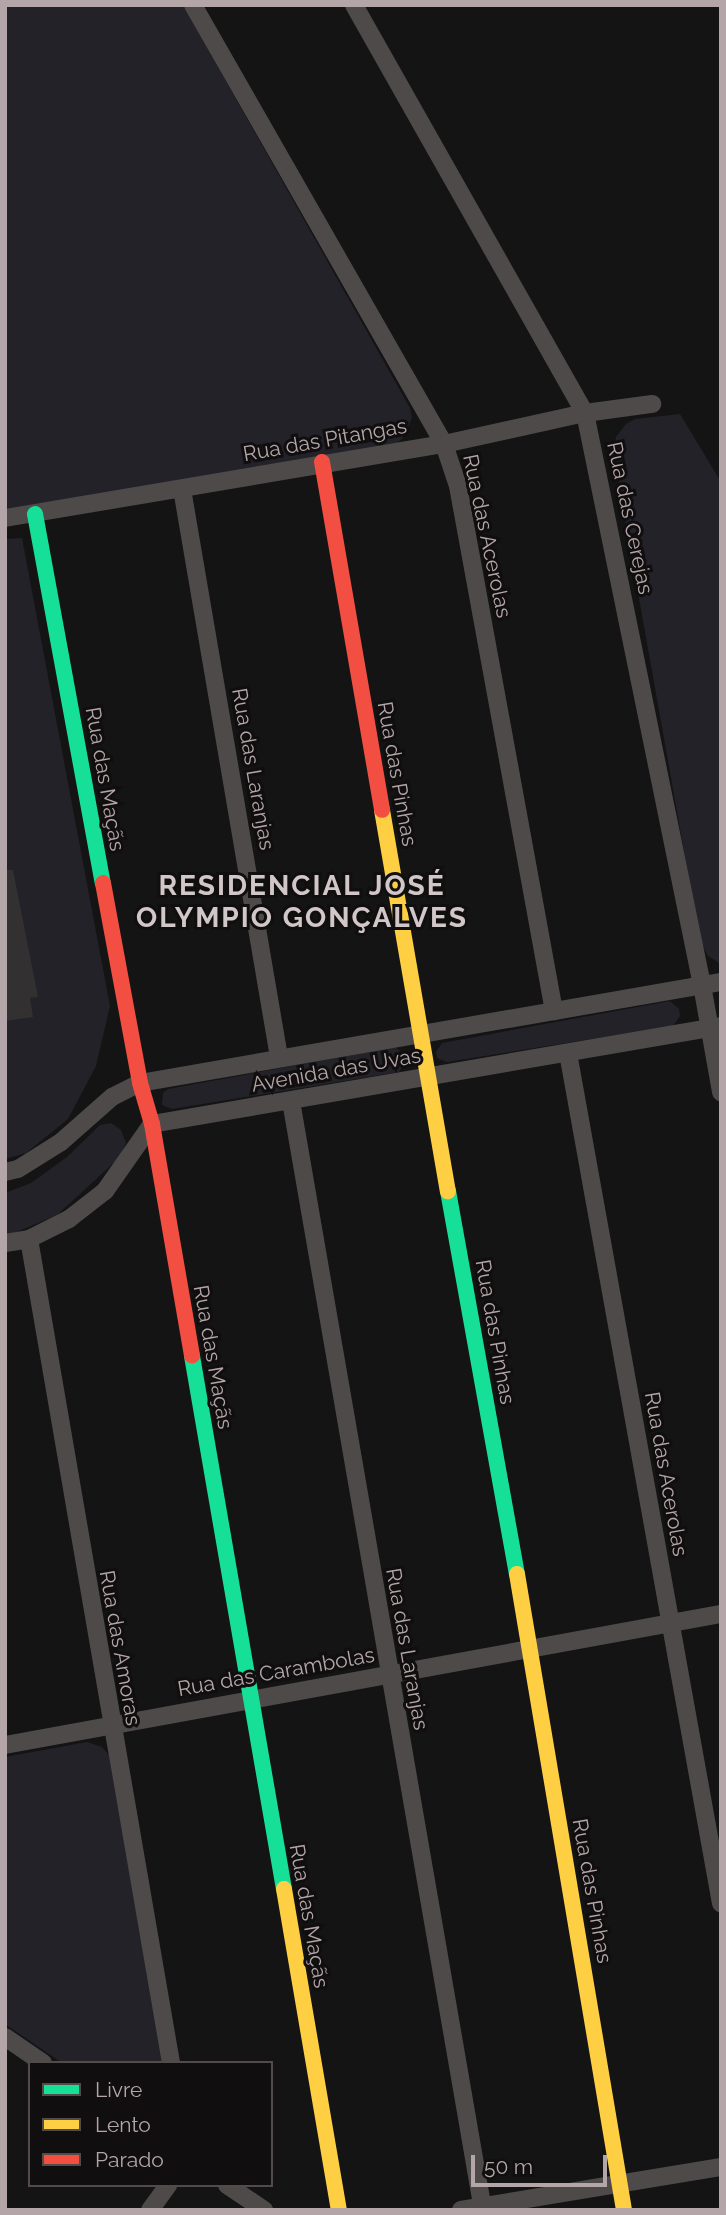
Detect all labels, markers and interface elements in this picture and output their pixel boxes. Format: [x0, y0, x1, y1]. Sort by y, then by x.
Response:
street label: Rua das Pitangas [241, 413, 409, 467]
street label: Rua das Cerejas [602, 439, 658, 597]
street label: Rua das Acerolas [457, 452, 517, 620]
street label: Rua das Laranjas [226, 686, 280, 852]
street label: Rua das Pinhas [372, 700, 422, 848]
street label: Rua das Maçãs [80, 705, 130, 853]
district label: RESIDENCIAL JOSÉ OLYMPIO GONÇALVES [138, 869, 466, 935]
street label: Avenida das Uvas [249, 1043, 423, 1097]
street label: Rua das Pinhas [470, 1258, 520, 1406]
street label: Rua das Maçãs [188, 1283, 238, 1431]
street label: Rua das Acerolas [639, 1389, 693, 1559]
street label: Rua das Laranjas [380, 1566, 434, 1732]
street label: Rua das Amoras [94, 1568, 146, 1728]
street label: Rua das Carambolas [176, 1642, 376, 1702]
street label: Rua das Pinhas [567, 1817, 617, 1965]
street label: Rua das Maçãs [284, 1842, 334, 1990]
legend [28, 2061, 273, 2187]
text: Livre [95, 2077, 142, 2102]
text: Lento [95, 2112, 151, 2137]
scale bar [474, 2142, 610, 2186]
text: Parado [95, 2147, 164, 2172]
text: 50 m [484, 2154, 533, 2179]

